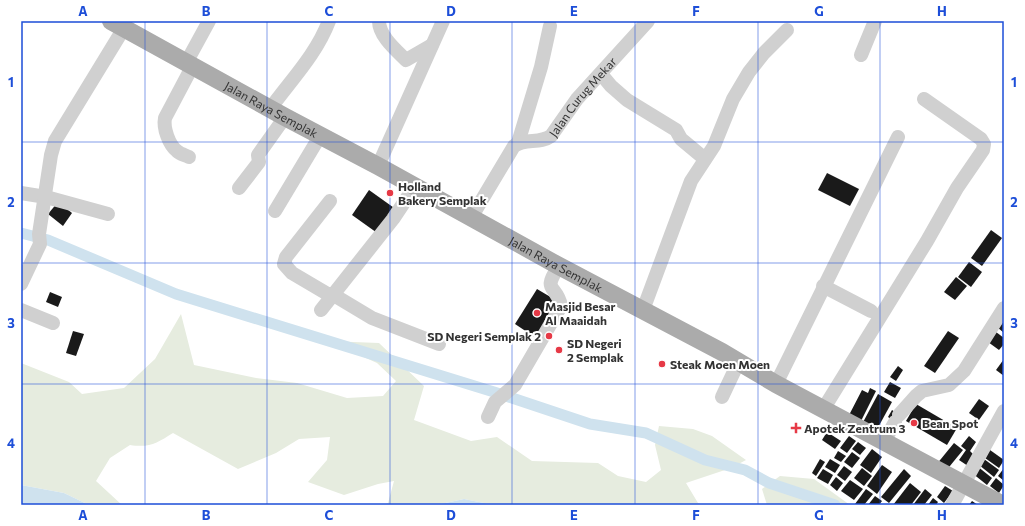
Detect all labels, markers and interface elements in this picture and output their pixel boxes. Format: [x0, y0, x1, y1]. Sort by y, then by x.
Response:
text: A [78, 3, 88, 19]
text: B [202, 3, 211, 19]
text: C [325, 3, 334, 19]
text: D [446, 3, 456, 19]
text: E [570, 3, 578, 19]
text: F [692, 3, 700, 19]
text: G [814, 3, 824, 19]
text: H [937, 3, 947, 19]
street label: Jalan Curug Mekar [546, 54, 619, 140]
text: 1 [8, 74, 14, 90]
text: 1 [1011, 74, 1017, 90]
street label: Jalan Raya Semplak [222, 78, 321, 140]
place label: Holland Bakery Semplak [398, 179, 487, 207]
marker: Holland Bakery Semplak [385, 188, 395, 198]
text: 2 [7, 194, 15, 210]
text: 2 [1010, 194, 1018, 210]
street label: Jalan Raya Semplak [506, 233, 605, 295]
place label: Masjid Besar Al Maaidah [545, 299, 616, 327]
marker: Masjid Besar Al Maaidah [532, 308, 542, 318]
text: 3 [7, 315, 15, 331]
text: 3 [1010, 315, 1018, 331]
place label: SD Negeri Semplak 2 [427, 329, 541, 343]
marker: SD Negeri Semplak 2 [544, 331, 554, 341]
place label: SD Negeri 2 Semplak [567, 336, 624, 364]
marker: SD Negeri 2 Semplak [554, 345, 564, 355]
place label: Steak Moen Moen [670, 357, 770, 371]
marker: Steak Moen Moen [657, 359, 667, 369]
place label: Bean Spot [922, 416, 978, 430]
marker: Bean Spot [909, 418, 919, 428]
place label: Apotek Zentrum 3 [804, 421, 906, 435]
marker: Apotek Zentrum 3 [791, 423, 801, 433]
text: 4 [7, 435, 15, 451]
text: 4 [1010, 435, 1018, 451]
text: A [78, 507, 88, 523]
text: B [202, 507, 211, 523]
text: C [325, 507, 334, 523]
text: D [446, 507, 456, 523]
text: E [570, 507, 578, 523]
text: F [692, 507, 700, 523]
text: G [814, 507, 824, 523]
text: H [937, 507, 947, 523]

